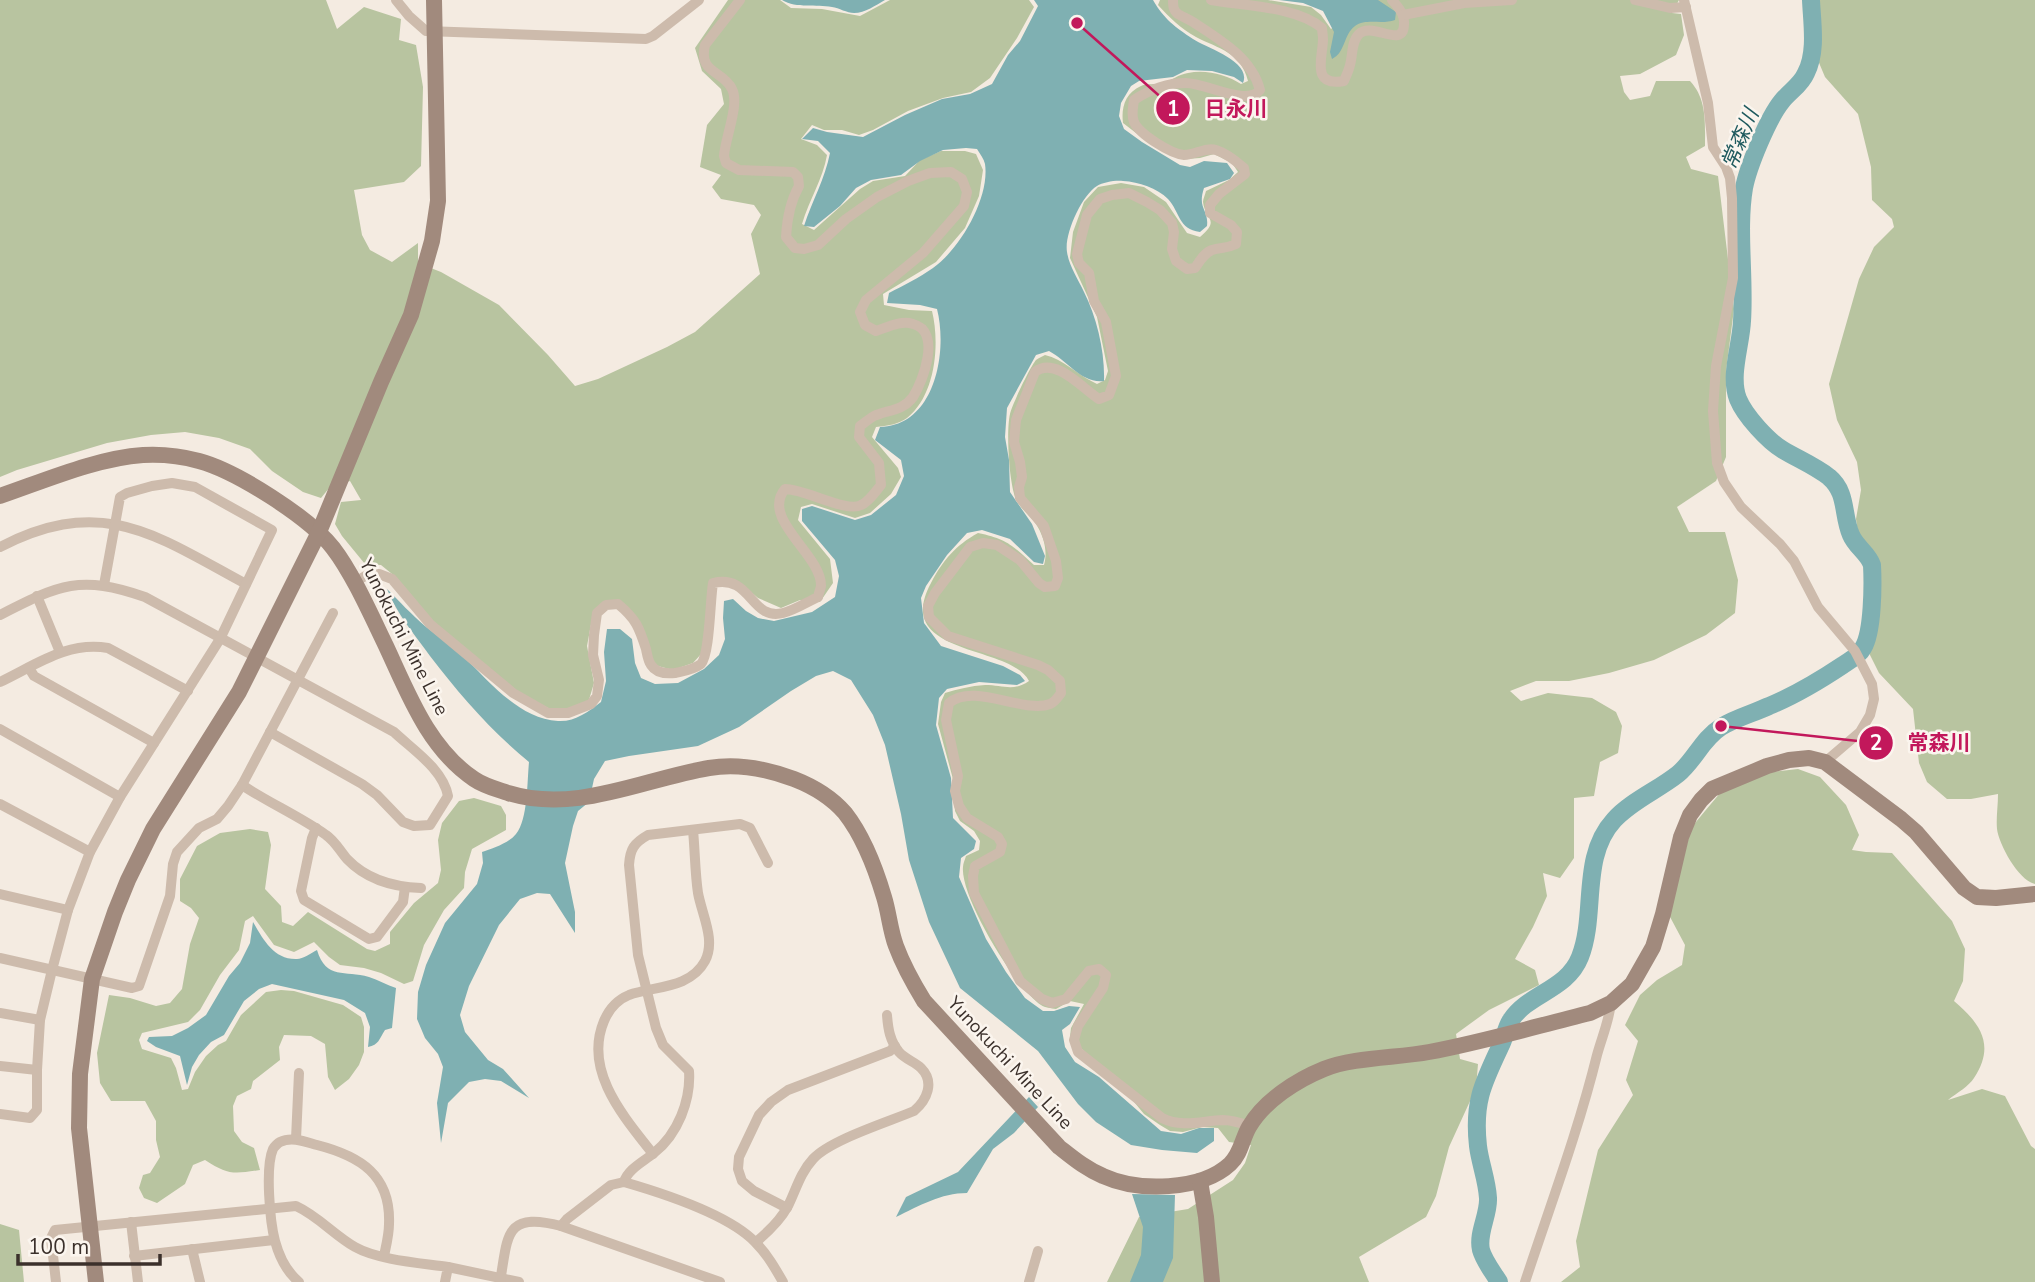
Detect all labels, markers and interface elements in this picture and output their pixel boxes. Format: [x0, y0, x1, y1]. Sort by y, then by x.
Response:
callout: 日永川 [1156, 87, 1282, 129]
text: 1 [1167, 95, 1179, 123]
text: 日永川 [1205, 95, 1268, 123]
water label: 常森川 [1715, 103, 1766, 173]
street label: Yunokuchi Mine Line [353, 553, 455, 720]
callout: 常森川 [1859, 722, 1985, 764]
text: 2 [1870, 729, 1882, 757]
text: 常森川 [1908, 729, 1971, 757]
street label: Yunokuchi Mine Line [941, 990, 1079, 1135]
scale bar [18, 1222, 159, 1266]
text: 100 m [28, 1233, 89, 1261]

